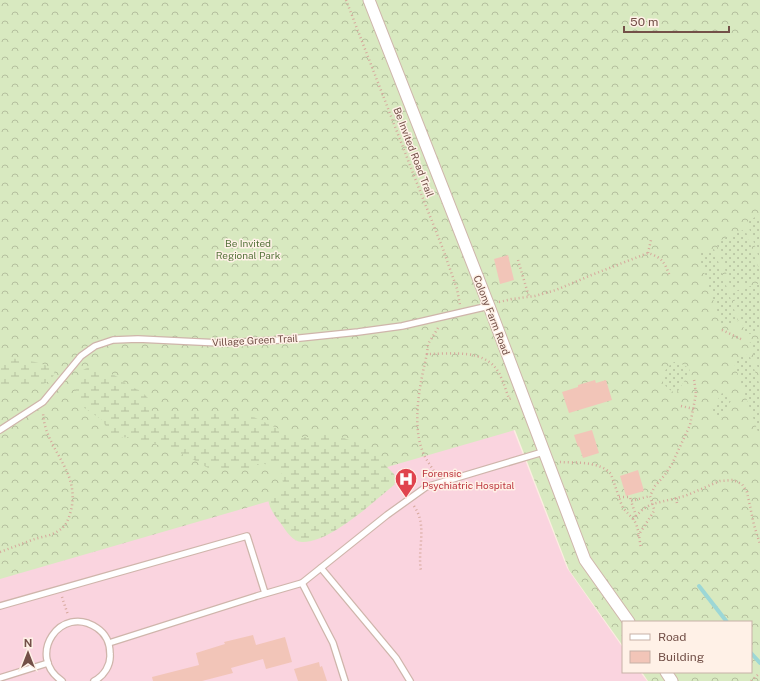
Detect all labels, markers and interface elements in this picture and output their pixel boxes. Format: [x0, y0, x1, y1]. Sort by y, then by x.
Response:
scale bar [624, 8, 729, 34]
text: 50 m [630, 15, 658, 29]
street label: Be Invited Road Trail [391, 105, 437, 199]
park label: Be Invited Regional Park [216, 237, 281, 261]
street label: Colony Farm Road [471, 273, 513, 357]
street label: Village Green Trail [212, 332, 298, 348]
hospital icon: Forensic Psychiatric Hospital [393, 466, 419, 499]
place label: Forensic Psychiatric Hospital [422, 467, 515, 491]
legend [622, 621, 752, 673]
text: Road [658, 630, 686, 644]
north arrow [8, 633, 48, 673]
text: N [24, 637, 32, 649]
text: Building [658, 650, 704, 664]

